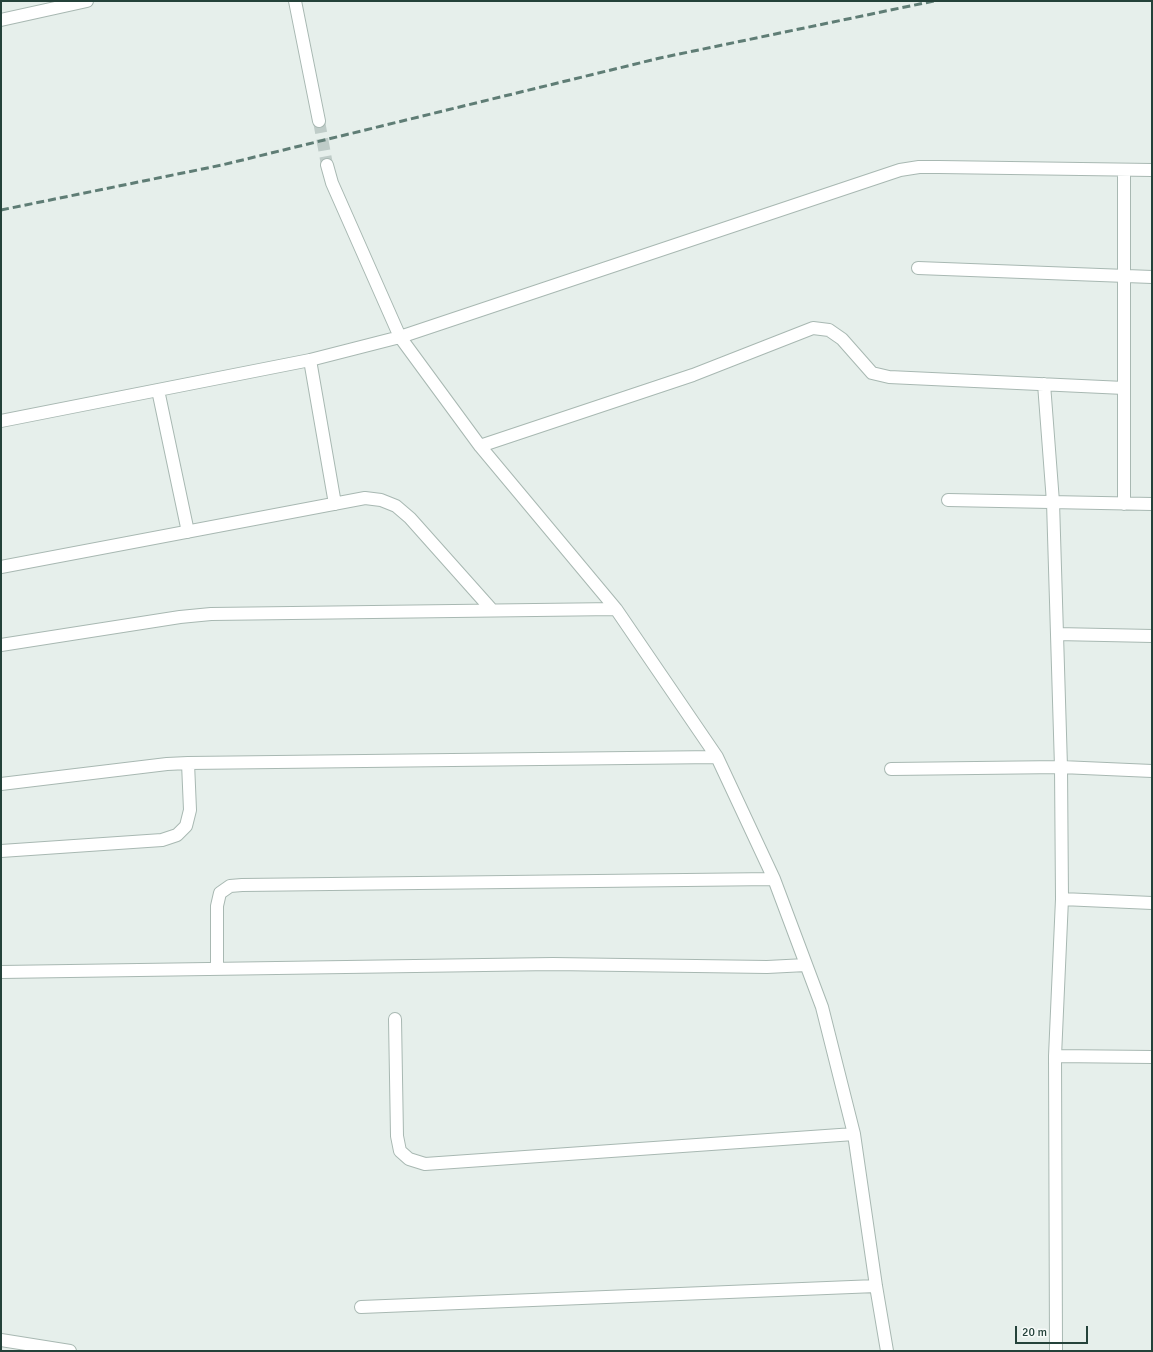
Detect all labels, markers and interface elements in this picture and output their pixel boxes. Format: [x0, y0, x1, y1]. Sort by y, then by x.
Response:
scale bar [1017, 1318, 1090, 1344]
text: 20 m [1022, 1325, 1047, 1340]

